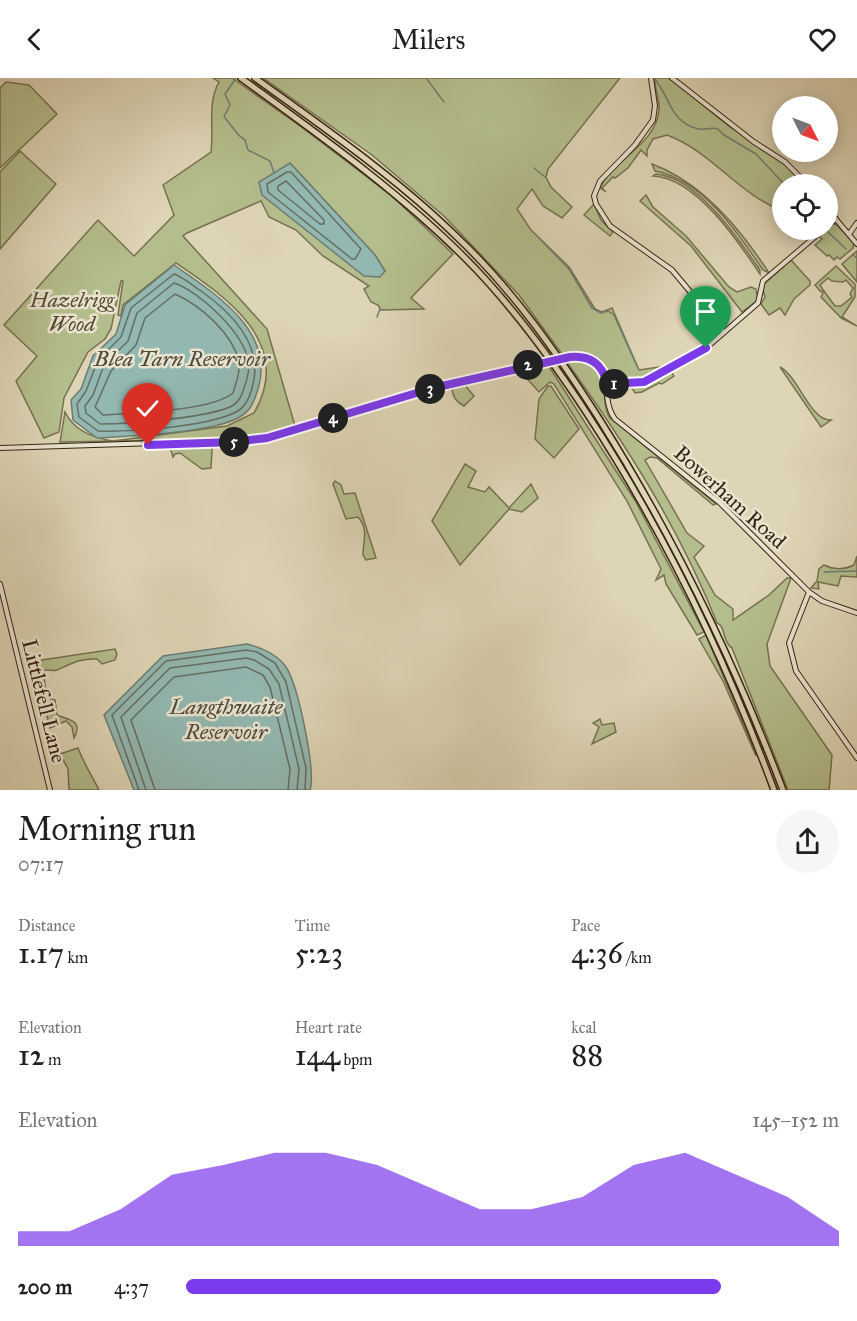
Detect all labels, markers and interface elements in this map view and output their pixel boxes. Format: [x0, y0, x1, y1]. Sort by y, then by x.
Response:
icon: back [18, 23, 51, 56]
text: Milers [392, 23, 465, 56]
icon: heart [806, 23, 839, 56]
north arrow [772, 96, 838, 162]
map controls [772, 96, 838, 240]
button: locate [772, 174, 838, 240]
pin [680, 286, 731, 348]
park label: Hazelrigg Wood [29, 287, 115, 337]
icon: arrive [689, 295, 722, 328]
water label: Blea Tarn Reservoir [93, 345, 272, 372]
pin: 2 [513, 350, 543, 380]
text: 2 [524, 355, 532, 374]
pin: 1 [599, 369, 629, 399]
pin: 3 [415, 374, 445, 404]
text: 1 [611, 374, 617, 393]
text: 3 [427, 379, 433, 398]
pin [122, 383, 173, 445]
icon: check [131, 392, 164, 425]
pin: 4 [318, 403, 348, 433]
text: 4 [329, 408, 337, 427]
pin: 5 [219, 427, 249, 457]
text: 5 [230, 432, 238, 451]
street label: Bowerham Road [669, 440, 792, 554]
street label: Littlefell Lane [16, 637, 72, 766]
water label: Langthwaite Reservoir [169, 693, 283, 745]
text: Morning run [18, 809, 196, 849]
button: share [776, 810, 839, 873]
text: 07:17 [18, 852, 64, 876]
text: Distance [18, 916, 75, 935]
text: Time [295, 916, 330, 935]
text: Pace [571, 916, 600, 935]
text: 1.17 [18, 935, 64, 971]
text: 5:23 [295, 935, 343, 971]
text: 4:36 [571, 935, 623, 971]
text: km [64, 948, 88, 967]
text: /km [623, 948, 652, 967]
text: Elevation [18, 1018, 82, 1037]
text: Heart rate [295, 1018, 362, 1037]
text: kcal [571, 1018, 596, 1037]
text: 12 [18, 1037, 45, 1073]
text: 144 [295, 1037, 340, 1073]
text: 88 [571, 1037, 603, 1073]
text: m [45, 1050, 62, 1069]
text: bpm [340, 1050, 373, 1069]
text: Elevation [18, 1108, 97, 1132]
text: 145–152 m [752, 1108, 839, 1132]
text: 200 m [18, 1275, 72, 1299]
text: 4:37 [114, 1275, 149, 1299]

